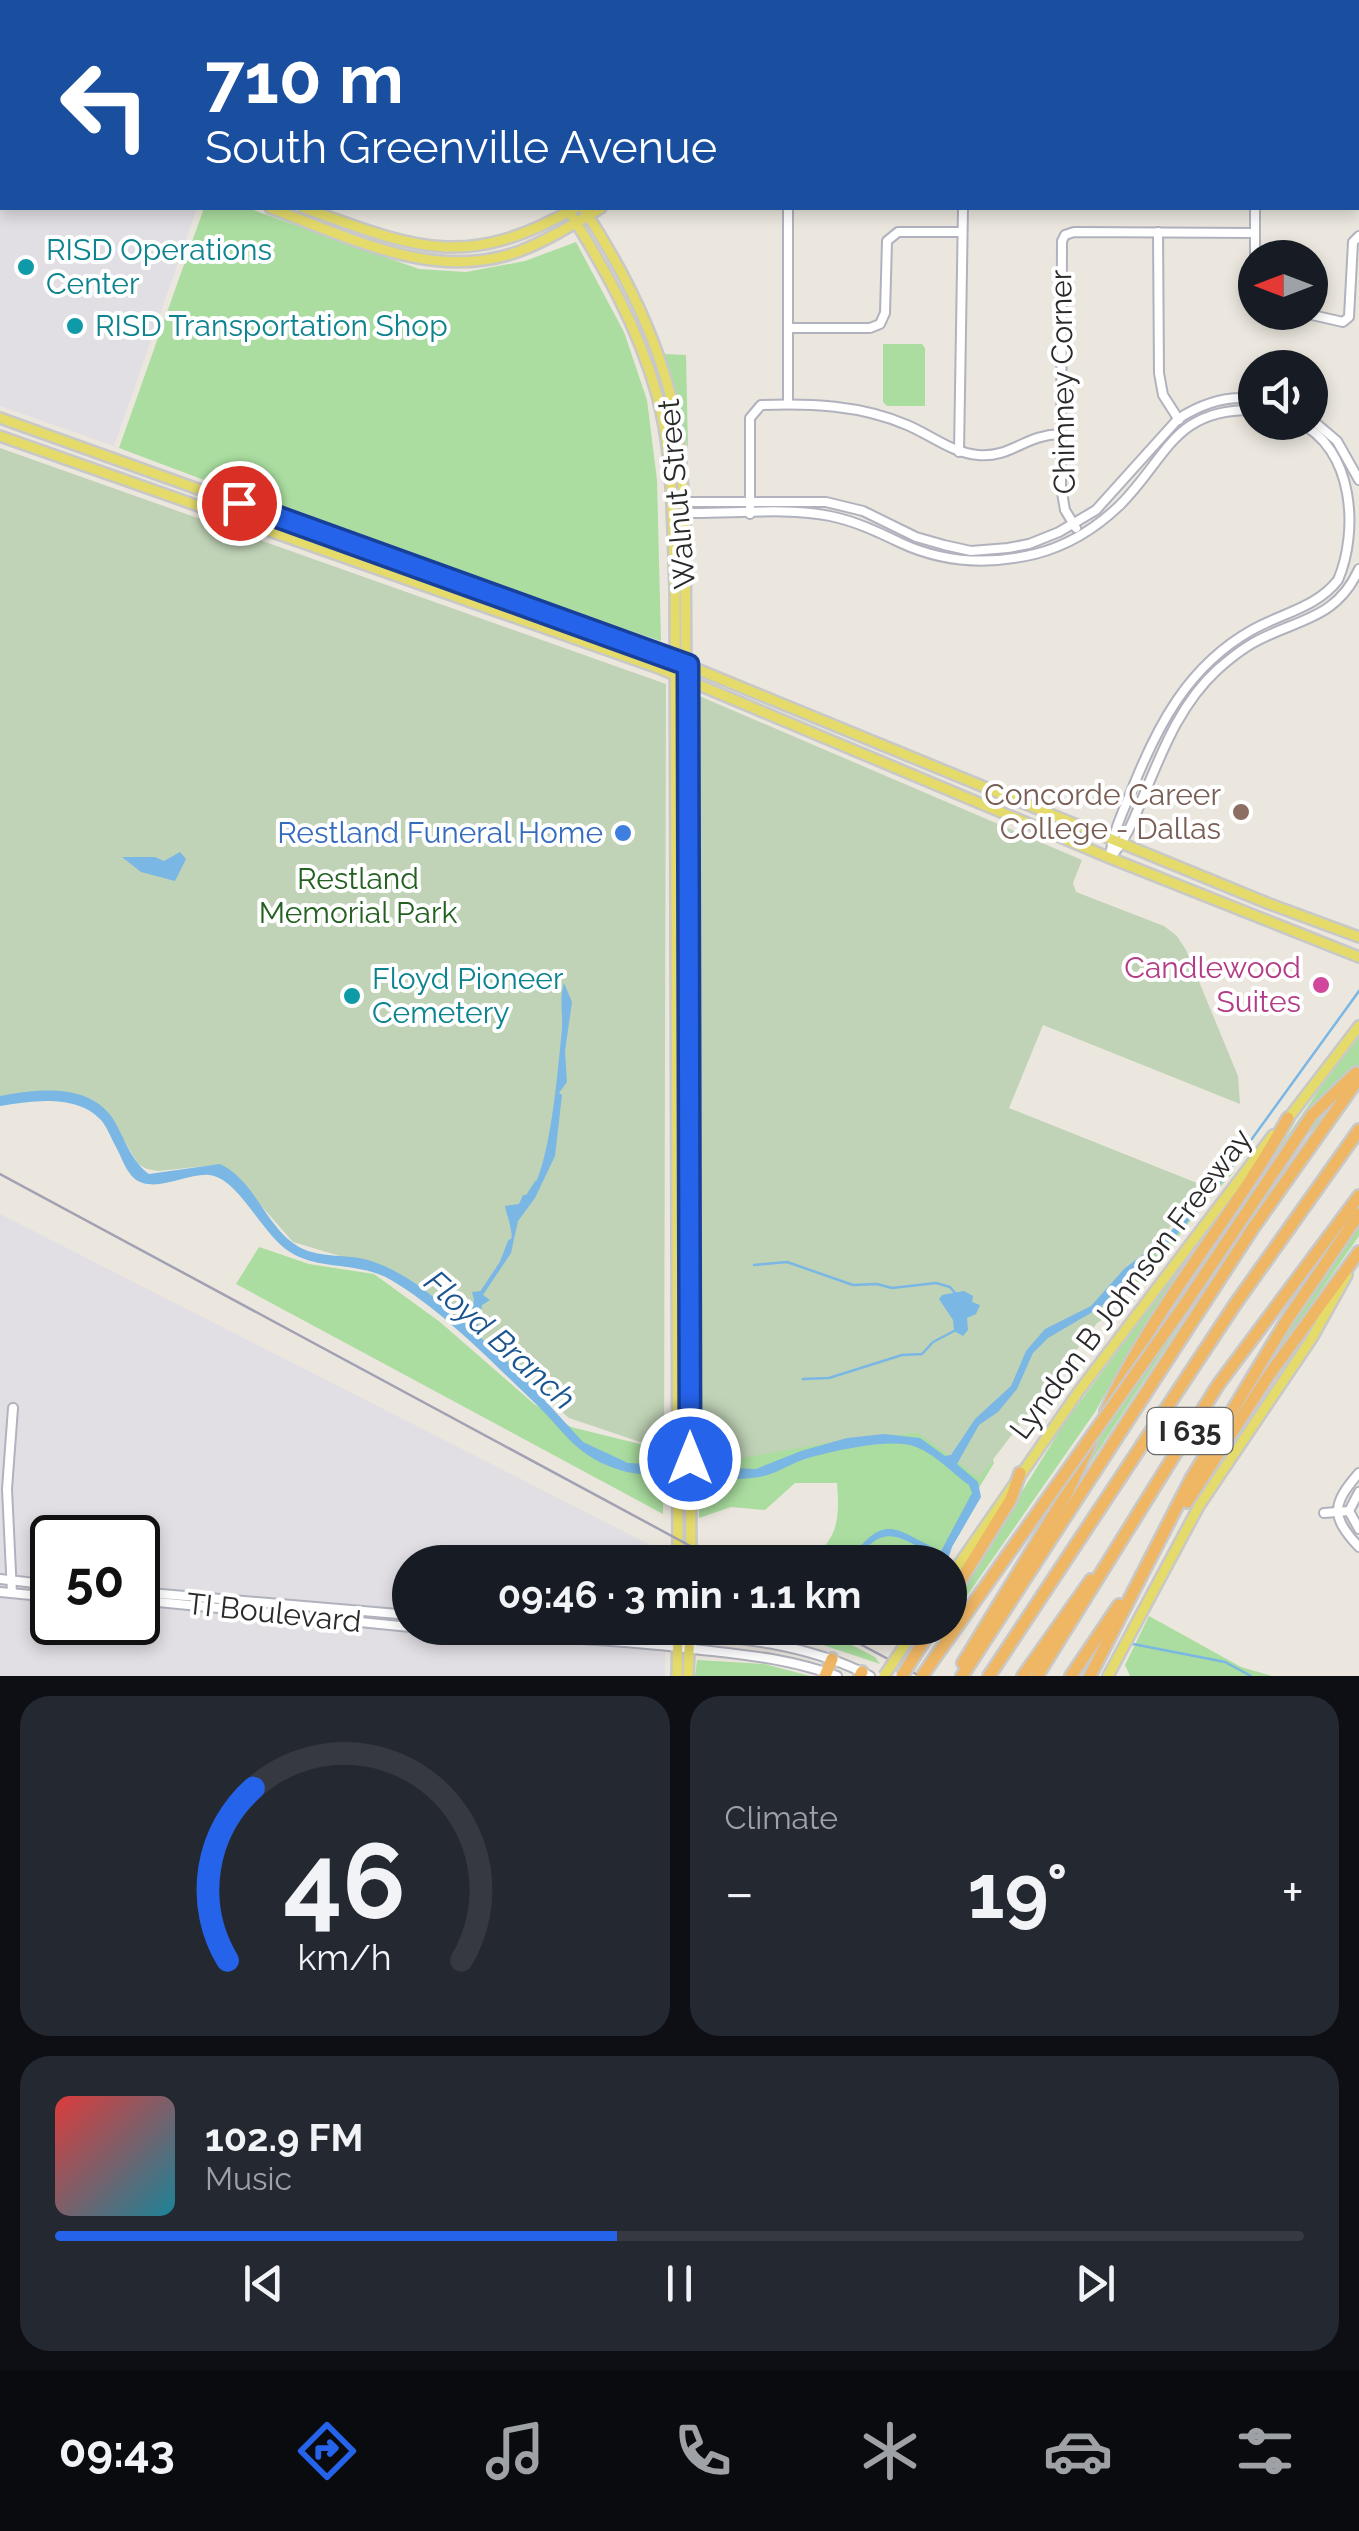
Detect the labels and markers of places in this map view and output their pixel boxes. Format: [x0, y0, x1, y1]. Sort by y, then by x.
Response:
place label: RISD Operations Center [46, 232, 272, 301]
marker: RISD Operations Center [15, 256, 37, 278]
place label: RISD Transportation Shop [95, 308, 448, 343]
marker: RISD Transportation Shop [64, 315, 86, 337]
pin [197, 461, 282, 546]
place label: Concorde Career College - Dallas [984, 777, 1221, 846]
marker: Concorde Career College - Dallas [1230, 801, 1252, 823]
place label: Restland Funeral Home [277, 815, 603, 850]
marker: Restland Funeral Home [612, 822, 634, 844]
place label: Candlewood Suites [1124, 950, 1301, 1019]
place label: Floyd Pioneer Cemetery [372, 961, 564, 1030]
marker: Candlewood Suites [1310, 974, 1332, 996]
marker: Floyd Pioneer Cemetery [341, 985, 363, 1007]

